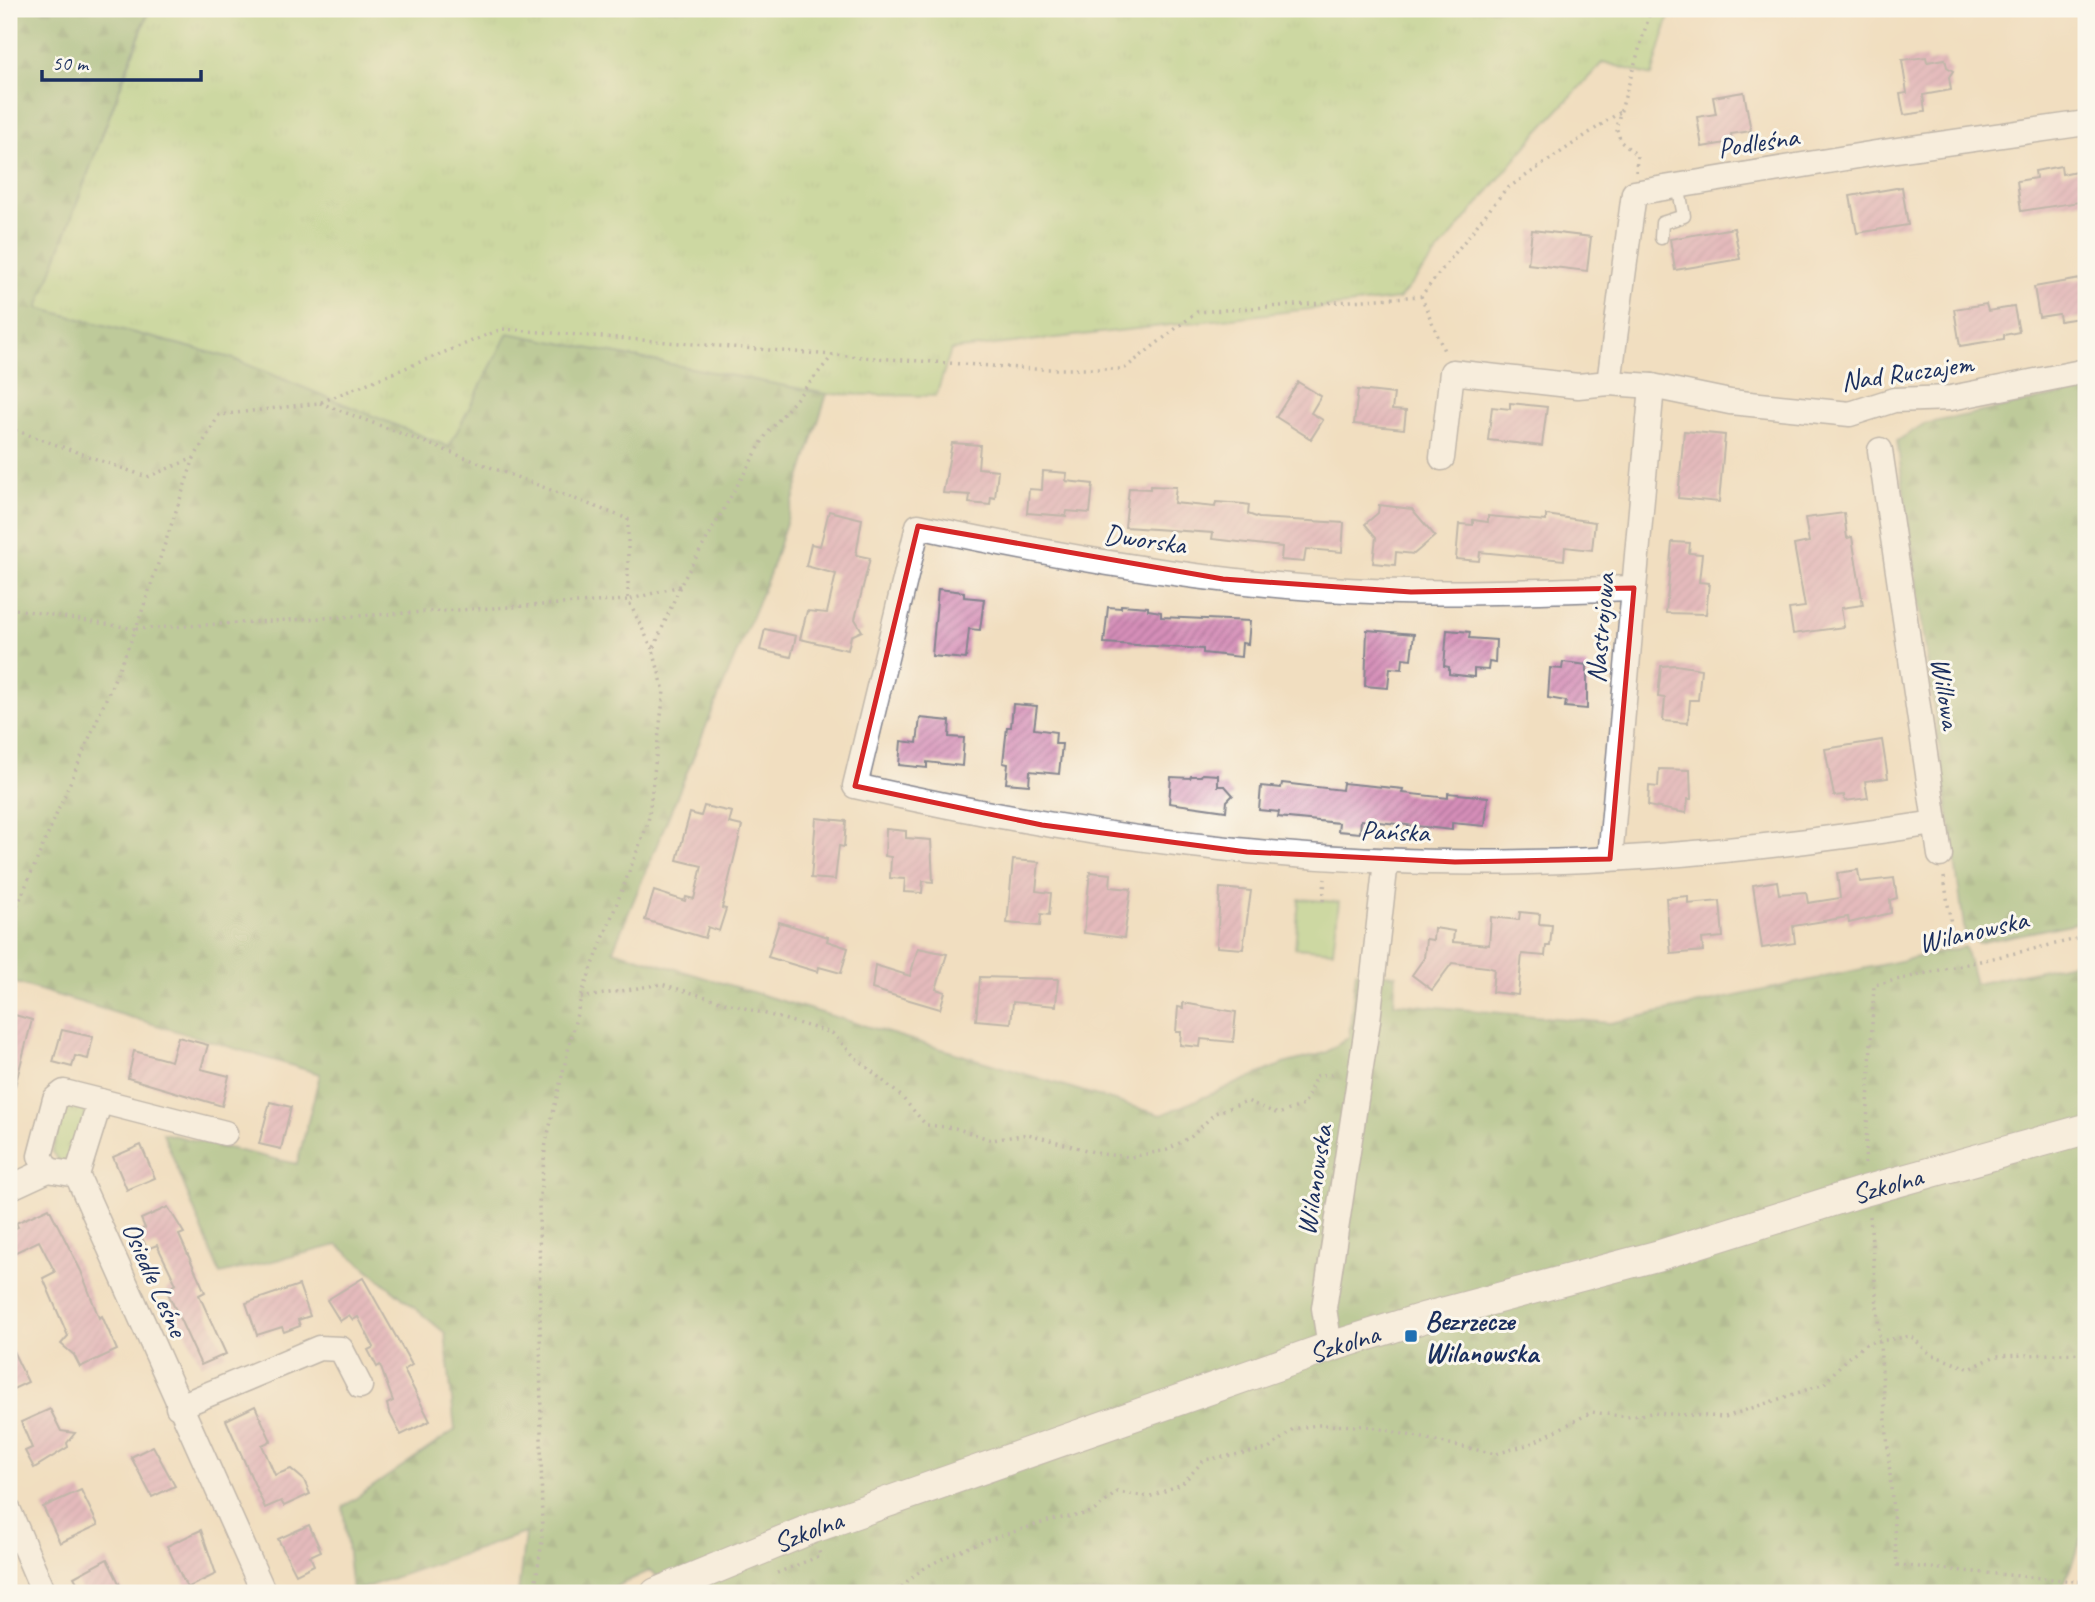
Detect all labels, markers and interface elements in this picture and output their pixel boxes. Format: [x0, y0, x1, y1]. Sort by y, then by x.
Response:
scale bar [42, 38, 201, 82]
text: 50 m [52, 50, 90, 76]
street label: Podleśna [1715, 118, 1803, 166]
street label: Nad Ruczajem [1839, 345, 1977, 399]
street label: Dworska [1102, 516, 1190, 562]
street label: Nastrojowa [1578, 570, 1622, 684]
street label: Willowa [1923, 655, 1969, 734]
street label: Pańska [1360, 812, 1432, 850]
street label: Wilanowska [1915, 901, 2033, 961]
street label: Wilanowska [1288, 1121, 1340, 1238]
street label: Szkolna [1847, 1158, 1928, 1211]
street label: Osiedle Leśne [114, 1216, 197, 1344]
place label: Bezrzecze Wilanowska [1425, 1303, 1541, 1370]
street label: Szkolna [1304, 1315, 1385, 1371]
marker: Bezrzecze Wilanowska [1403, 1328, 1419, 1344]
street label: Szkolna [768, 1501, 849, 1560]

